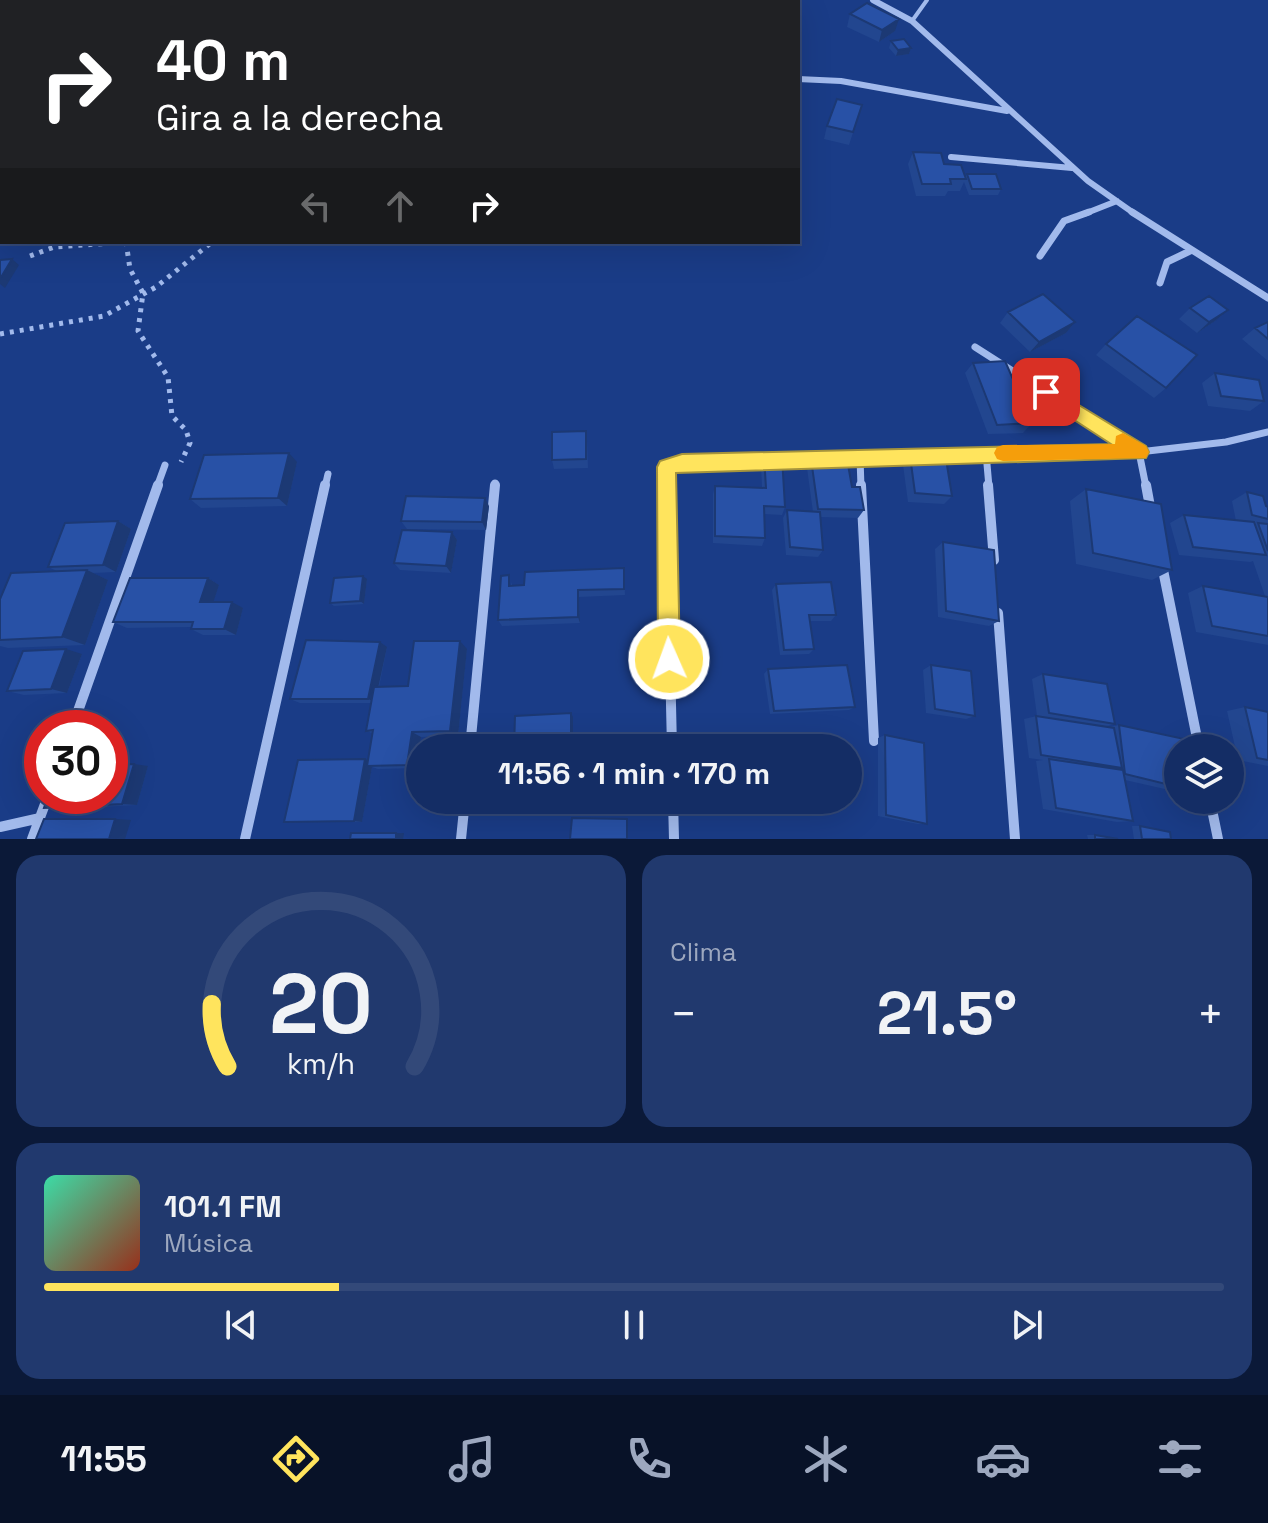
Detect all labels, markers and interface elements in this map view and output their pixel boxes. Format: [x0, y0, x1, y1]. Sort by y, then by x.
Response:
text: 40 m [156, 25, 290, 96]
icon: right [24, 32, 128, 136]
text: Gira a la derecha [156, 95, 443, 141]
icon: left [294, 184, 338, 228]
icon: ahead [378, 184, 422, 228]
icon: right [462, 184, 506, 228]
pin [1012, 358, 1080, 426]
icon: arrive [1024, 370, 1068, 414]
position arrow [627, 617, 711, 701]
speed limit sign: 30 [24, 710, 128, 814]
map controls [1164, 734, 1244, 814]
button: layers [1164, 734, 1244, 814]
text: 11:56 · 1 min · 170 m [498, 754, 770, 793]
text: Clima [670, 935, 737, 969]
text: 20 [269, 951, 373, 1057]
text: 21.5° [877, 975, 1017, 1052]
text: − [670, 986, 697, 1042]
text: + [1197, 986, 1224, 1042]
text: km/h [287, 1046, 355, 1082]
text: 101.1 FM [164, 1187, 282, 1226]
text: Música [164, 1226, 253, 1260]
icon: previous [219, 1303, 263, 1347]
icon: pause [612, 1303, 656, 1347]
icon: next [1005, 1303, 1049, 1347]
icon: directions [268, 1431, 324, 1487]
icon: music [444, 1431, 500, 1487]
icon: phone [621, 1431, 677, 1487]
icon: climate [798, 1431, 854, 1487]
icon: car [975, 1431, 1031, 1487]
icon: filters [1152, 1431, 1208, 1487]
text: 11:55 [60, 1436, 147, 1482]

